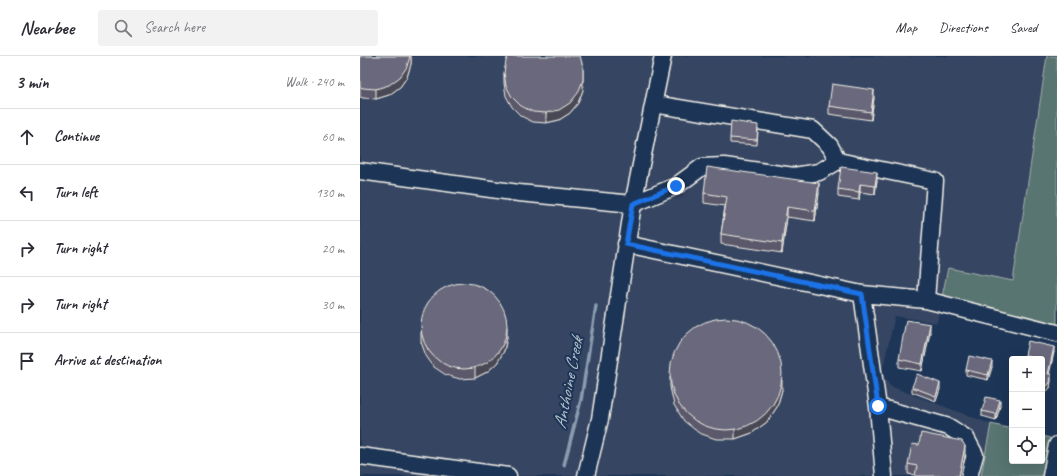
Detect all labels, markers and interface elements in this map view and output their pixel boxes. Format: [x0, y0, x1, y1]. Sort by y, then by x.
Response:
search box [98, 10, 378, 46]
text: Nearbee [20, 16, 74, 40]
icon: search [112, 17, 134, 39]
text: Search here [144, 18, 205, 37]
text: Map [896, 19, 917, 36]
text: Directions [939, 19, 988, 36]
text: Saved [1010, 19, 1037, 36]
text: 3 min [16, 72, 49, 93]
text: Walk · 240 m [285, 74, 344, 90]
icon: ahead [16, 126, 38, 148]
text: Continue [54, 127, 99, 146]
text: 60 m [322, 129, 344, 145]
route end [667, 177, 685, 195]
icon: left [16, 182, 38, 204]
text: Turn left [54, 183, 97, 202]
text: 130 m [316, 185, 344, 201]
icon: right [16, 238, 38, 260]
text: Turn right [54, 239, 107, 258]
text: 20 m [322, 241, 344, 257]
icon: right [16, 294, 38, 316]
text: Turn right [54, 295, 107, 314]
text: 30 m [322, 297, 344, 313]
water label: Anthoine Creek [548, 332, 588, 430]
icon: arrive [16, 350, 38, 372]
text: Arrive at destination [54, 351, 161, 370]
map controls [1009, 356, 1045, 464]
button: + [1009, 356, 1045, 392]
button: − [1009, 392, 1045, 428]
route start [869, 397, 887, 415]
button: locate [1009, 428, 1045, 464]

